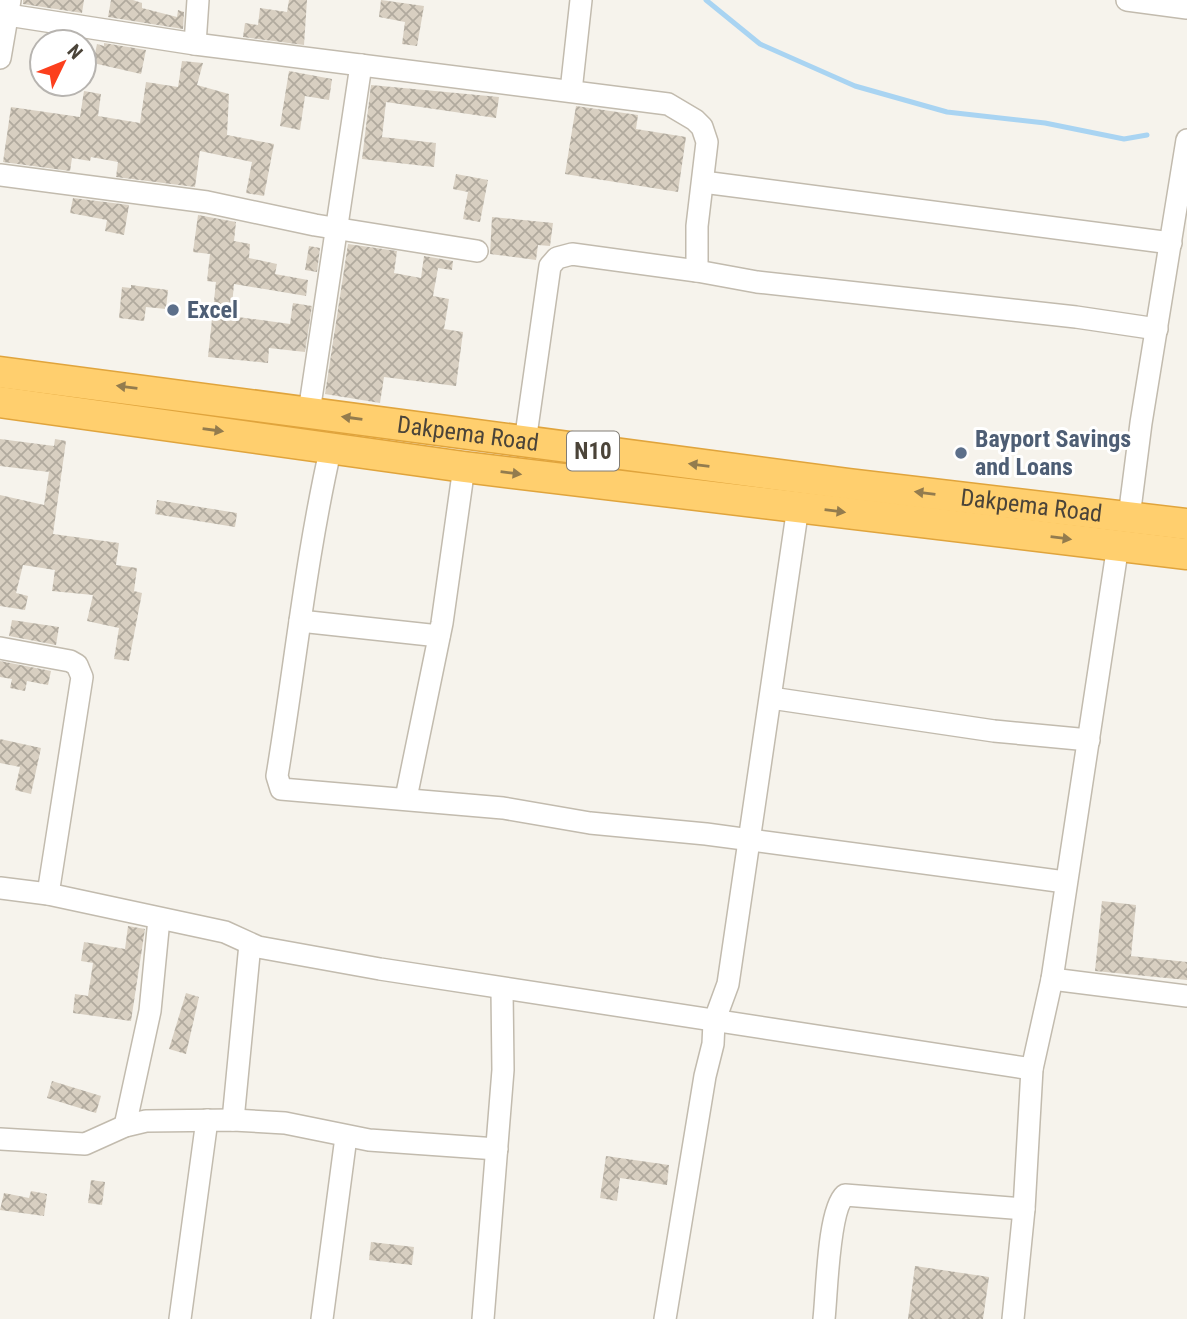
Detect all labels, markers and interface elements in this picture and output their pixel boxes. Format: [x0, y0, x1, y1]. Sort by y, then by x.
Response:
north arrow [28, 28, 98, 98]
text: N [63, 40, 87, 64]
place label: Excel [187, 296, 238, 324]
marker: Excel [165, 302, 181, 318]
one-way arrow [115, 382, 137, 393]
street label: Dakpema Road [396, 411, 540, 457]
one-way arrow [341, 413, 363, 424]
one-way arrow [203, 425, 225, 436]
place label: Bayport Savings and Loans [975, 425, 1131, 481]
road number: N10 [567, 432, 619, 471]
marker: Bayport Savings and Loans [953, 445, 969, 461]
one-way arrow [688, 459, 710, 470]
one-way arrow [501, 467, 523, 478]
street label: Dakpema Road [959, 483, 1104, 528]
one-way arrow [913, 488, 935, 499]
one-way arrow [824, 506, 846, 517]
one-way arrow [1050, 532, 1072, 543]

